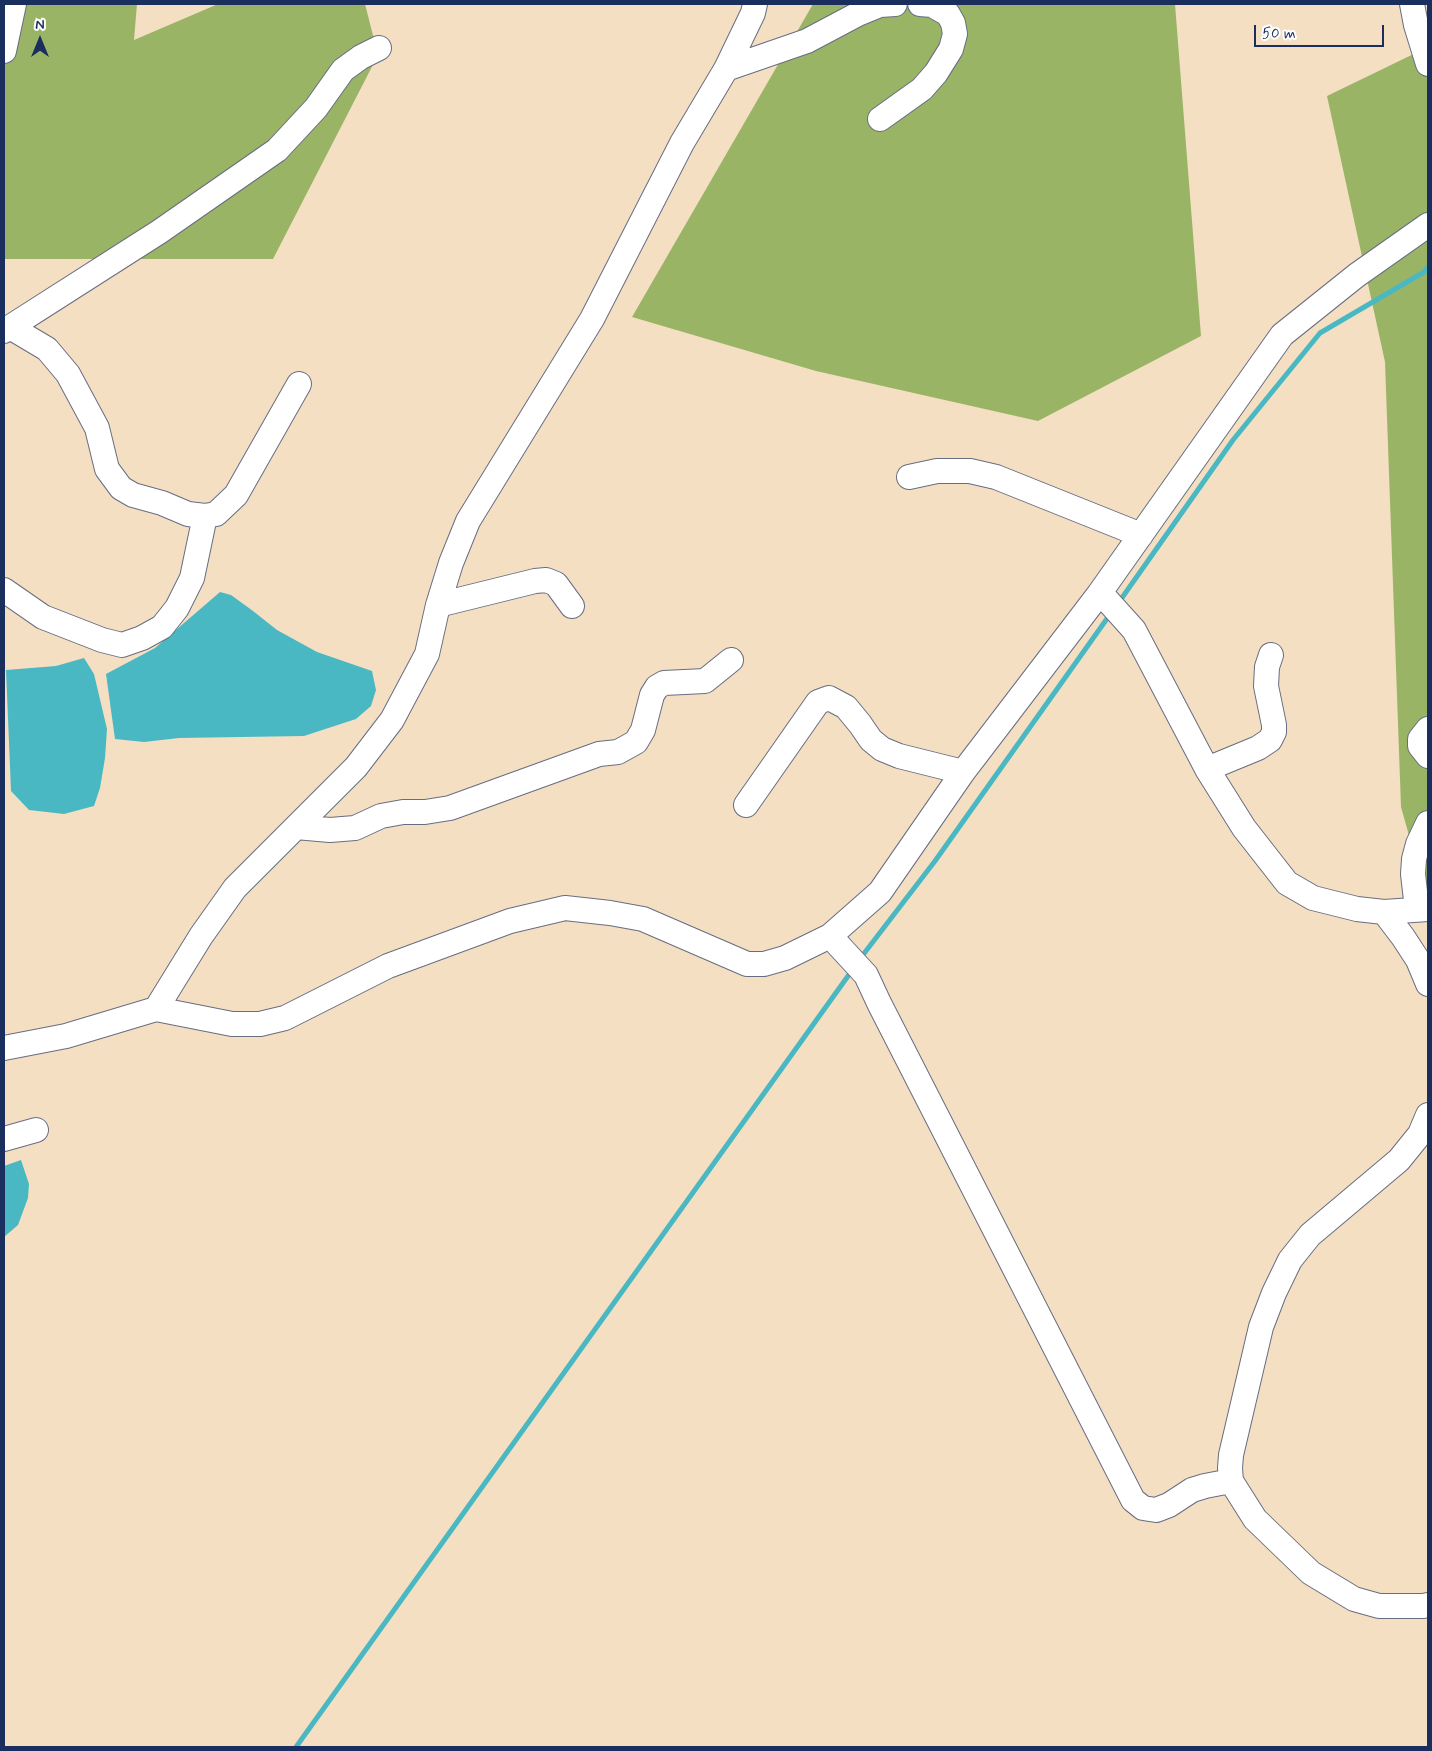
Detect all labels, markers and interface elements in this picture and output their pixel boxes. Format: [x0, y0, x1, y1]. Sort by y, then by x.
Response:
north arrow [15, 15, 65, 65]
scale bar [1257, 15, 1387, 47]
text: N [35, 16, 45, 34]
text: 50 m [1262, 24, 1296, 44]

